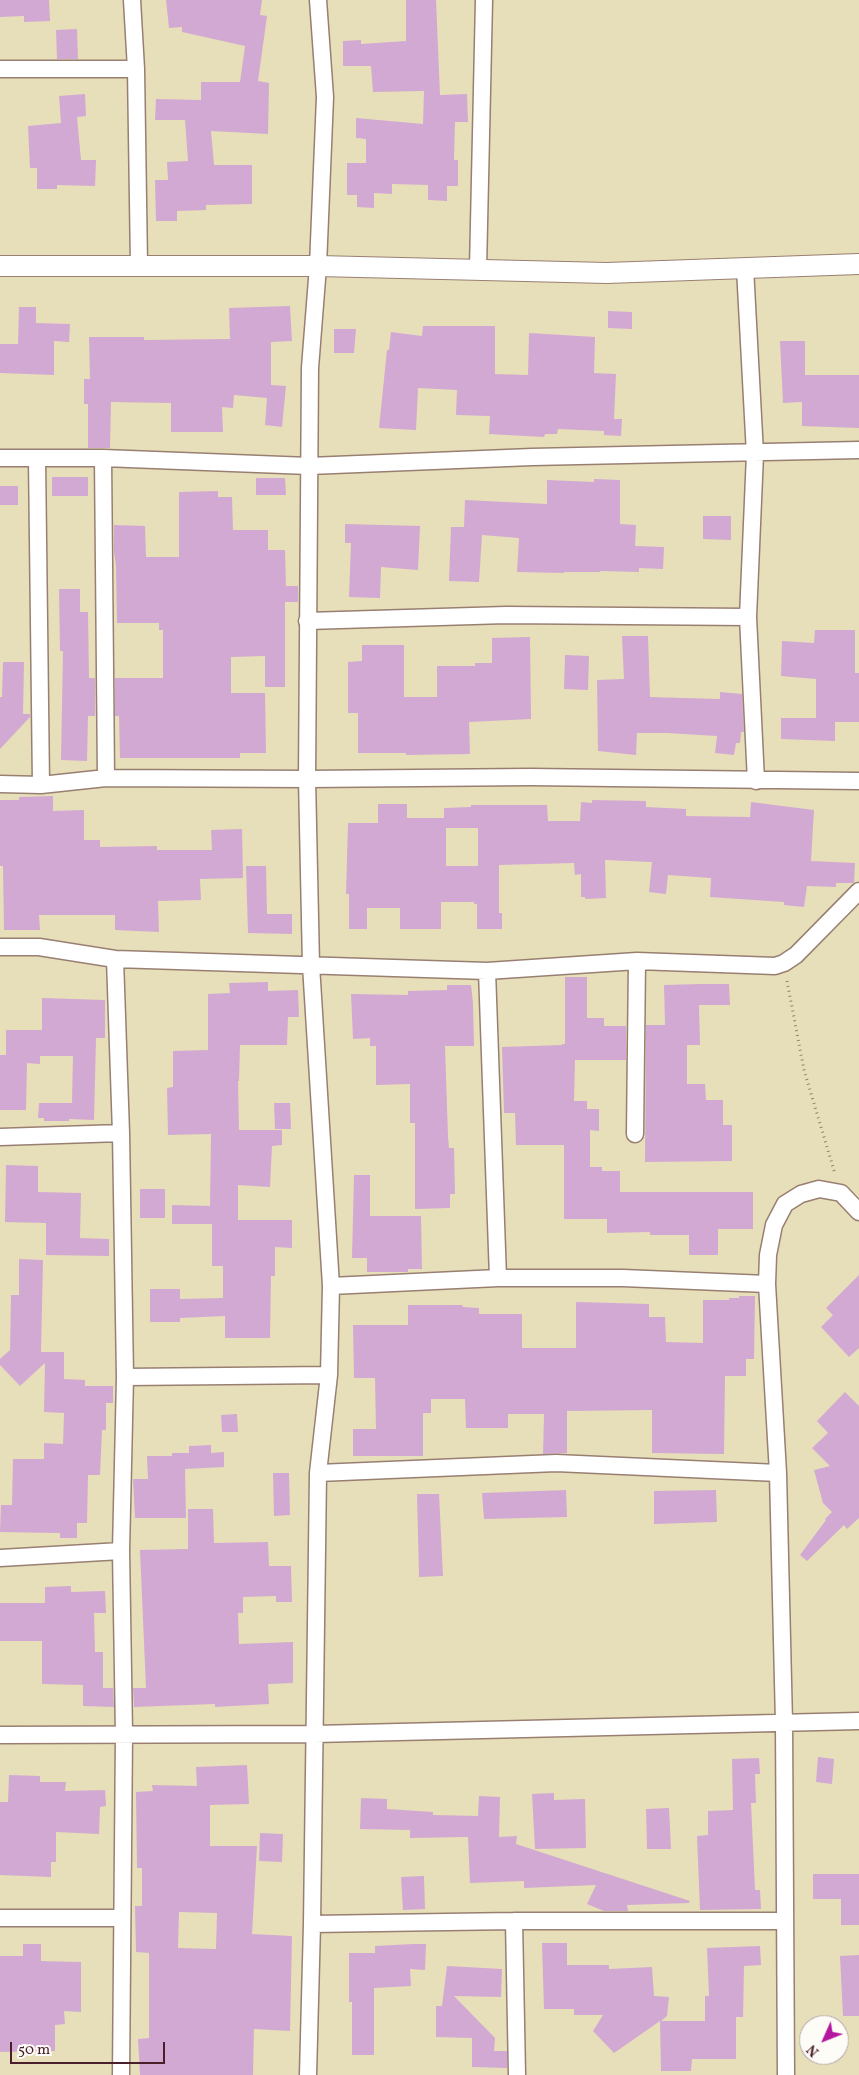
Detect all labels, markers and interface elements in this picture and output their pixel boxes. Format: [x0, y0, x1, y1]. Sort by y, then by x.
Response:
north arrow [799, 2015, 849, 2065]
scale bar [12, 2032, 168, 2064]
text: 50 m [18, 2040, 50, 2061]
text: N [803, 2040, 824, 2060]

